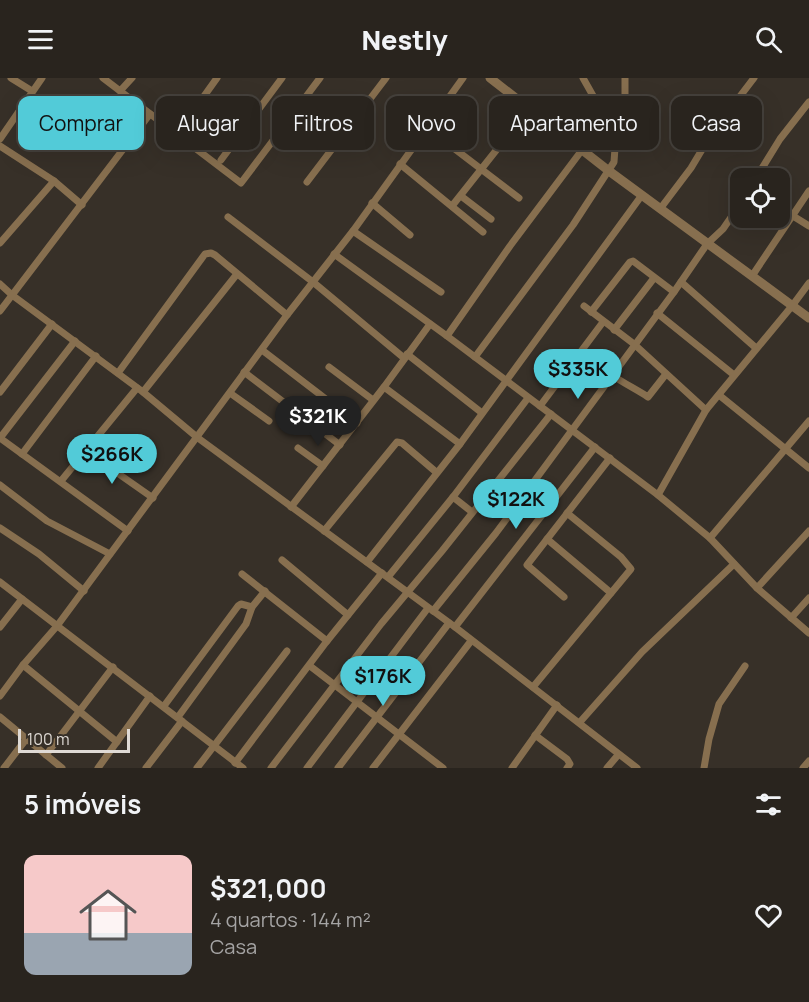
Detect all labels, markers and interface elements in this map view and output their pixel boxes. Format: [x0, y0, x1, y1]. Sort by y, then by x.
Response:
text: Nestly [361, 21, 448, 58]
icon: menu [24, 23, 57, 56]
icon: search [752, 23, 785, 56]
chip: Comprar [18, 96, 144, 150]
chip: Alugar [156, 96, 260, 150]
chip: Filtros [272, 96, 374, 150]
chip: Novo [386, 96, 477, 150]
chip: Apartamento [489, 96, 659, 150]
chip: Casa [671, 96, 762, 150]
map controls [730, 168, 790, 228]
button: locate [730, 168, 790, 228]
pin: $335K [536, 349, 620, 400]
text: $335K [548, 355, 608, 382]
pin: $321K [276, 396, 360, 447]
text: $321K [289, 402, 347, 429]
pin: $266K [70, 434, 154, 485]
text: $266K [81, 440, 143, 467]
pin: $122K [474, 479, 558, 530]
text: $122K [487, 485, 545, 512]
pin: $176K [341, 656, 425, 707]
text: $176K [354, 662, 412, 689]
scale bar [18, 726, 130, 754]
text: 100 m [27, 728, 70, 750]
text: 5 imóveis [24, 786, 141, 822]
icon: filters [752, 788, 785, 821]
text: $321,000 [210, 870, 327, 906]
icon: home [72, 879, 144, 951]
icon: heart [752, 899, 785, 932]
text: 4 quartos · 144 m² [210, 906, 371, 933]
text: Casa [210, 933, 257, 960]

